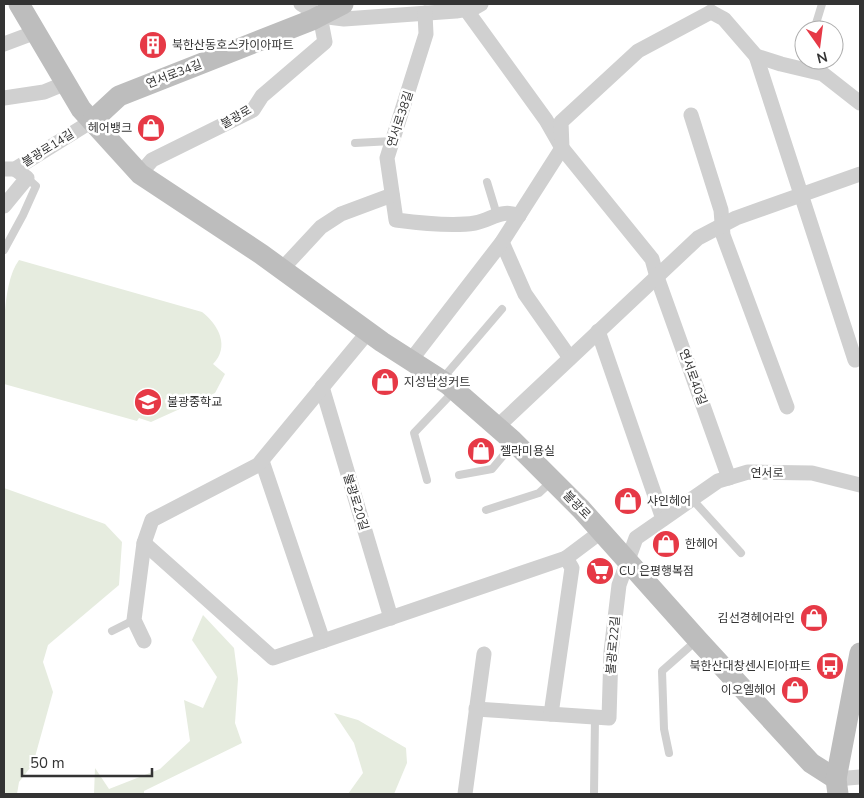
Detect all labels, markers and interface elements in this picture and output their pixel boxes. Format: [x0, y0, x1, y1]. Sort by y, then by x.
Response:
north arrow [794, 20, 844, 70]
building icon: 북한산동호스카이아파트 [138, 30, 168, 60]
place label: 북한산동호스카이아파트 [172, 37, 293, 53]
text: N [815, 47, 829, 68]
street label: 연서로34길 [144, 56, 204, 92]
street label: 연서로38길 [383, 89, 417, 149]
street label: 불광로 [218, 102, 254, 132]
shop icon: 헤어뱅크 [136, 113, 166, 143]
place label: 헤어뱅크 [88, 120, 132, 136]
street label: 불광로14길 [19, 126, 77, 170]
street label: 연서로40길 [675, 347, 711, 407]
shop icon: 지성남성커트 [370, 367, 400, 397]
place label: 지성남성커트 [404, 374, 470, 390]
school or university icon: 불광중학교 [133, 387, 163, 417]
place label: 불광중학교 [167, 394, 222, 410]
shop icon: 젤라미용실 [466, 436, 496, 466]
place label: 젤라미용실 [500, 443, 555, 459]
street label: 연서로 [750, 465, 784, 481]
street label: 불광로20길 [340, 472, 372, 532]
shop icon: 샤인헤어 [613, 486, 643, 516]
street label: 불광로 [560, 488, 594, 522]
place label: 샤인헤어 [647, 493, 691, 509]
shop icon: 한헤어 [651, 529, 681, 559]
place label: 한헤어 [685, 536, 718, 552]
supermarket icon: CU 은평행복점 [585, 556, 615, 586]
place label: CU 은평행복점 [619, 563, 694, 579]
shop icon: 김선경헤어라인 [799, 603, 829, 633]
place label: 김선경헤어라인 [718, 610, 795, 626]
street label: 불광로22길 [602, 615, 624, 675]
bus stop icon: 북한산대창센시티아파트 [815, 651, 845, 681]
place label: 북한산대창센시티아파트 [690, 658, 811, 674]
shop icon: 이오엘헤어 [780, 675, 810, 705]
place label: 이오엘헤어 [721, 682, 776, 698]
scale bar [22, 746, 152, 778]
text: 50 m [30, 753, 65, 773]

